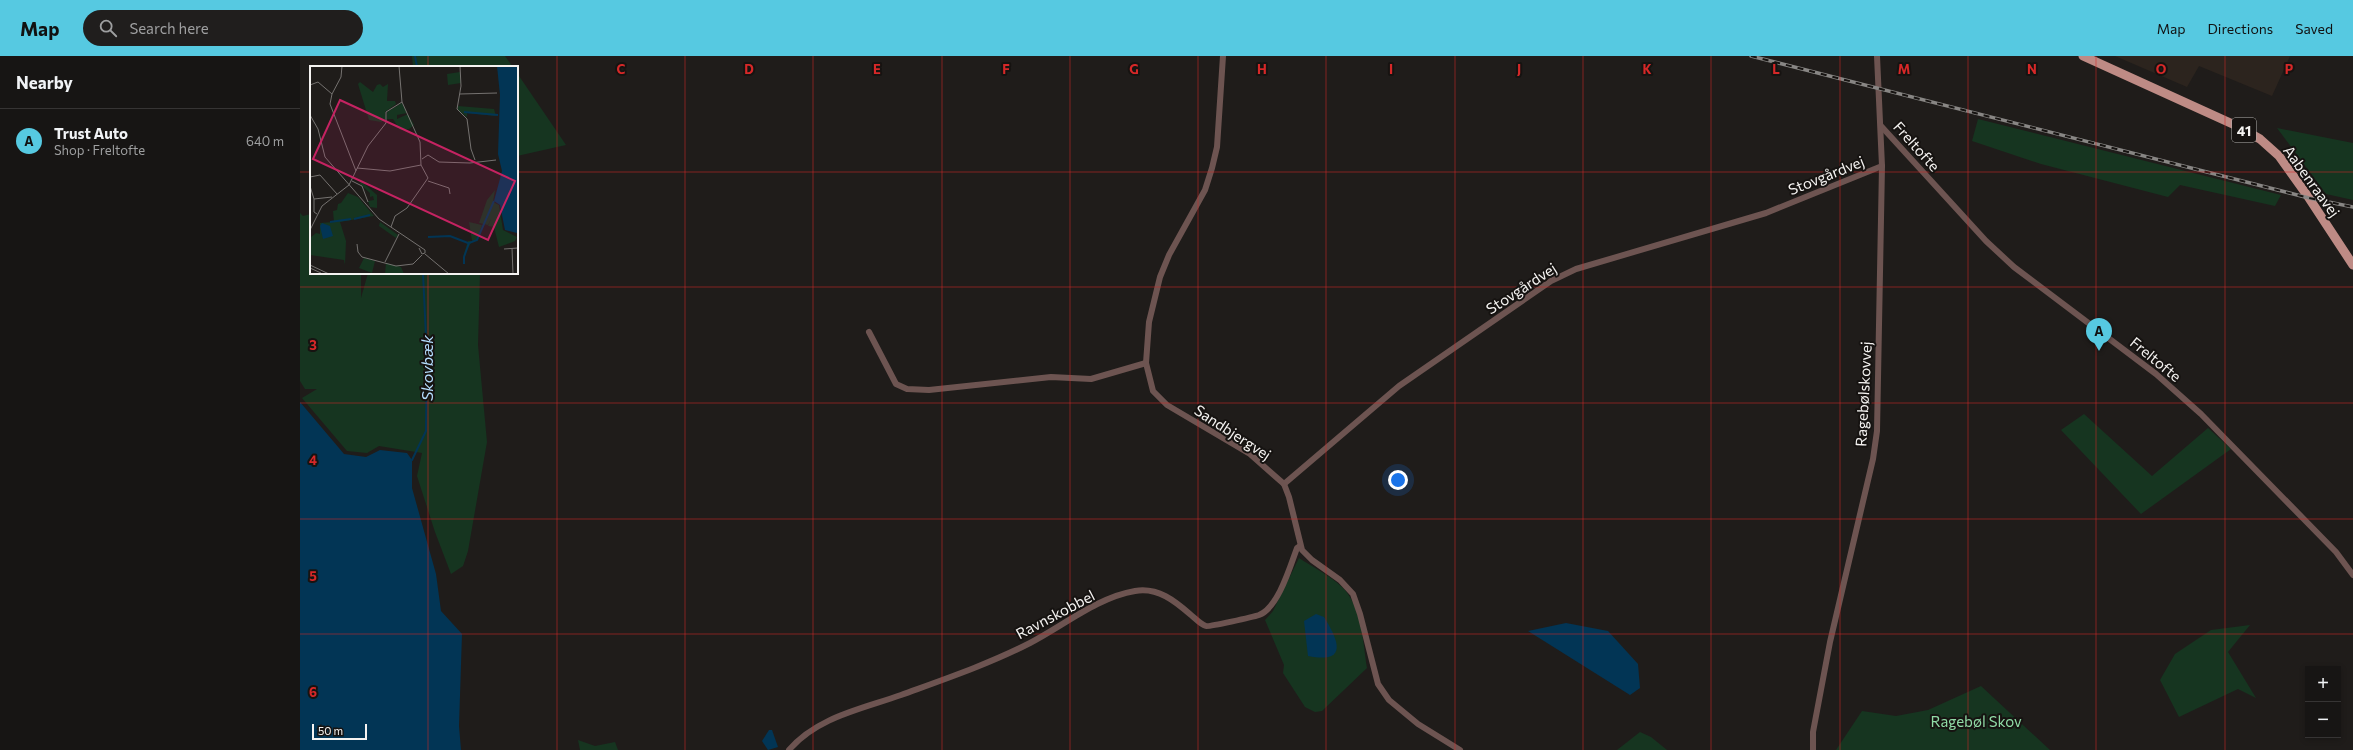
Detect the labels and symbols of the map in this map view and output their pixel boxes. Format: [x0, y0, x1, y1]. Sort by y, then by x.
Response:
text: C [617, 61, 626, 77]
text: D [744, 61, 754, 77]
text: E [873, 61, 881, 77]
text: F [1002, 61, 1010, 77]
text: G [1129, 61, 1139, 77]
text: H [1257, 61, 1267, 77]
text: I [1389, 61, 1393, 77]
text: J [1517, 61, 1521, 77]
text: K [1642, 61, 1652, 77]
text: L [1772, 61, 1780, 77]
text: M [1898, 61, 1910, 77]
text: N [2027, 61, 2037, 77]
text: O [2156, 61, 2167, 77]
text: P [2285, 61, 2294, 77]
inset map [310, 66, 518, 274]
street label: Freltofte [1890, 117, 1944, 175]
road number: 41 [2232, 118, 2256, 142]
street label: Aabenraavej [2280, 142, 2344, 220]
street label: Stovgårdvej [1785, 152, 1867, 198]
street label: Stovgårdvej [1482, 259, 1560, 317]
pin: A [2086, 318, 2112, 351]
street label: Freltofte [2127, 333, 2185, 385]
water label: Skovbæk [417, 335, 436, 401]
text: 3 [309, 337, 317, 353]
street label: Ragebølskovvej [1851, 341, 1875, 447]
street label: Sandbjergvej [1191, 401, 1275, 463]
text: 4 [309, 452, 317, 468]
your location [1388, 470, 1408, 490]
text: 5 [309, 568, 317, 584]
street label: Ravnskobbel [1012, 586, 1098, 642]
text: 6 [309, 684, 317, 700]
park label: Ragebøl Skov [1930, 712, 2022, 730]
scale bar [312, 722, 367, 741]

